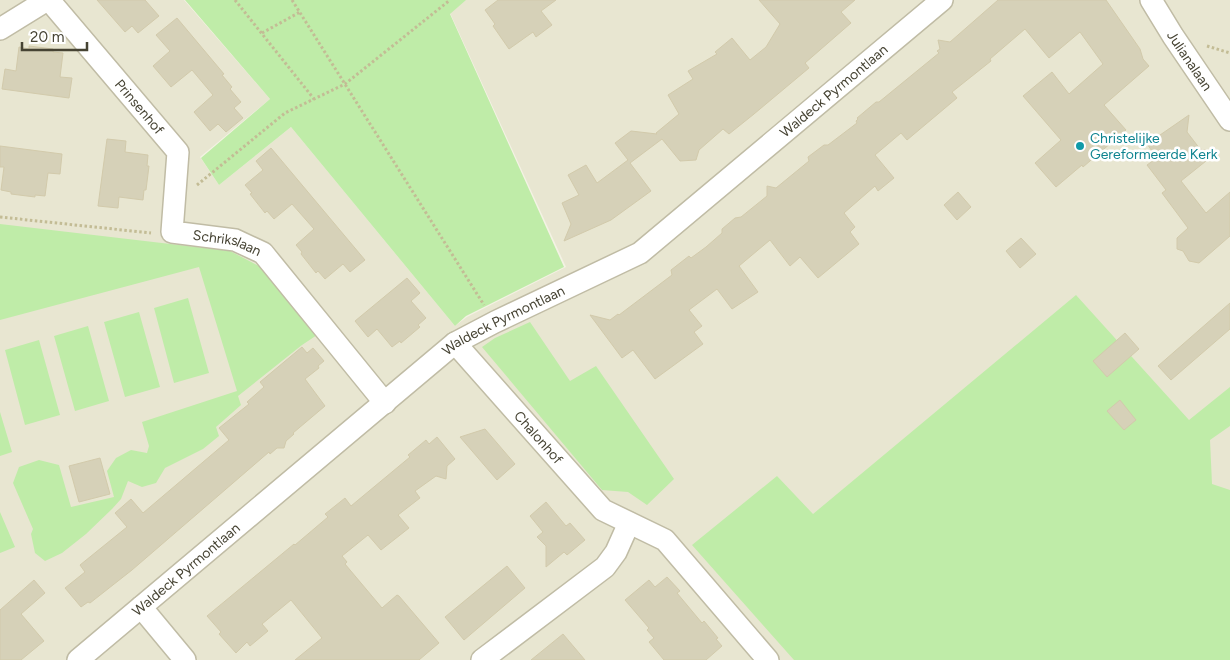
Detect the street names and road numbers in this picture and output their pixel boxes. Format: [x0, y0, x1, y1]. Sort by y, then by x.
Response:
street label: Julianalaan [1163, 28, 1216, 94]
street label: Waldeck Pyrmontlaan [777, 41, 892, 141]
street label: Prinsenhof [111, 76, 168, 139]
street label: Schrikslaan [192, 227, 264, 260]
street label: Waldeck Pyrmontlaan [439, 282, 568, 359]
street label: Chalonhof [510, 408, 567, 468]
street label: Waldeck Pyrmontlaan [129, 519, 244, 620]

